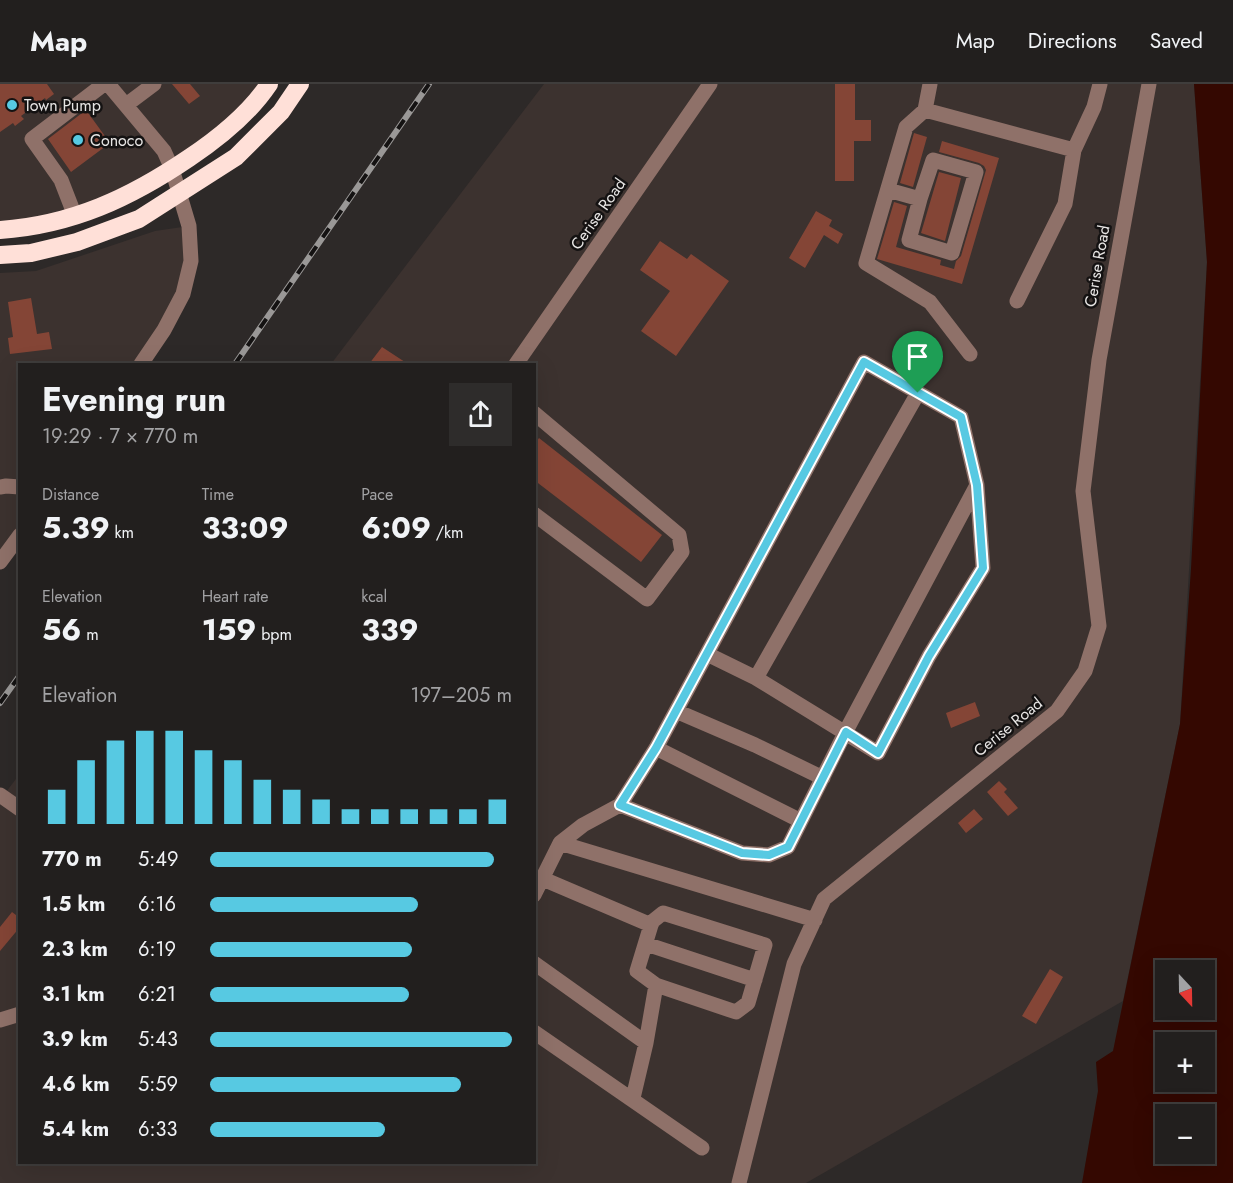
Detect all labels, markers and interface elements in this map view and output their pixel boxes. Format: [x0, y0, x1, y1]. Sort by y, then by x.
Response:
text: Map [30, 21, 87, 62]
text: Map [956, 26, 995, 56]
text: Directions [1028, 26, 1117, 56]
text: Saved [1150, 26, 1203, 56]
place label: Town Pump [24, 94, 101, 117]
marker: Town Pump [5, 98, 19, 112]
place label: Conoco [90, 129, 143, 152]
marker: Conoco [71, 133, 85, 147]
street label: Cerise Road [565, 173, 631, 255]
street label: Cerise Road [1078, 223, 1116, 309]
pin [892, 331, 943, 393]
icon: arrive [901, 340, 934, 373]
text: Evening run [42, 376, 226, 423]
button: share [449, 383, 512, 446]
text: 19:29 · 7 × 770 m [42, 422, 198, 451]
text: Distance [42, 483, 99, 506]
text: Time [202, 483, 234, 506]
text: Pace [361, 483, 393, 506]
text: 5.39 [42, 506, 110, 549]
text: 33:09 [202, 506, 289, 549]
text: 6:09 [361, 506, 431, 549]
text: km [110, 521, 134, 544]
text: /km [431, 521, 464, 544]
text: Elevation [42, 585, 102, 608]
text: Heart rate [202, 585, 268, 608]
text: kcal [361, 585, 387, 608]
text: 56 [42, 608, 81, 651]
text: 159 [202, 608, 256, 651]
text: 339 [361, 608, 419, 651]
text: m [81, 623, 99, 646]
text: bpm [256, 623, 292, 646]
text: Elevation [42, 681, 117, 710]
text: 197–205 m [411, 681, 512, 710]
street label: Cerise Road [969, 692, 1047, 762]
text: 770 m [42, 845, 102, 874]
text: 5:49 [138, 845, 178, 874]
text: 1.5 km [42, 890, 105, 919]
text: 6:16 [138, 890, 176, 919]
text: 2.3 km [42, 935, 108, 964]
text: 6:19 [138, 935, 176, 964]
north arrow [1155, 960, 1215, 1020]
map controls [1155, 960, 1215, 1164]
text: 3.1 km [42, 980, 105, 1009]
text: 6:21 [138, 980, 176, 1009]
text: 3.9 km [42, 1025, 108, 1054]
text: 5:43 [138, 1025, 178, 1054]
button: + [1155, 1032, 1215, 1092]
text: 4.6 km [42, 1070, 110, 1099]
text: 5:59 [138, 1070, 178, 1099]
button: − [1155, 1104, 1215, 1164]
text: 5.4 km [42, 1115, 109, 1144]
text: 6:33 [138, 1115, 177, 1144]

